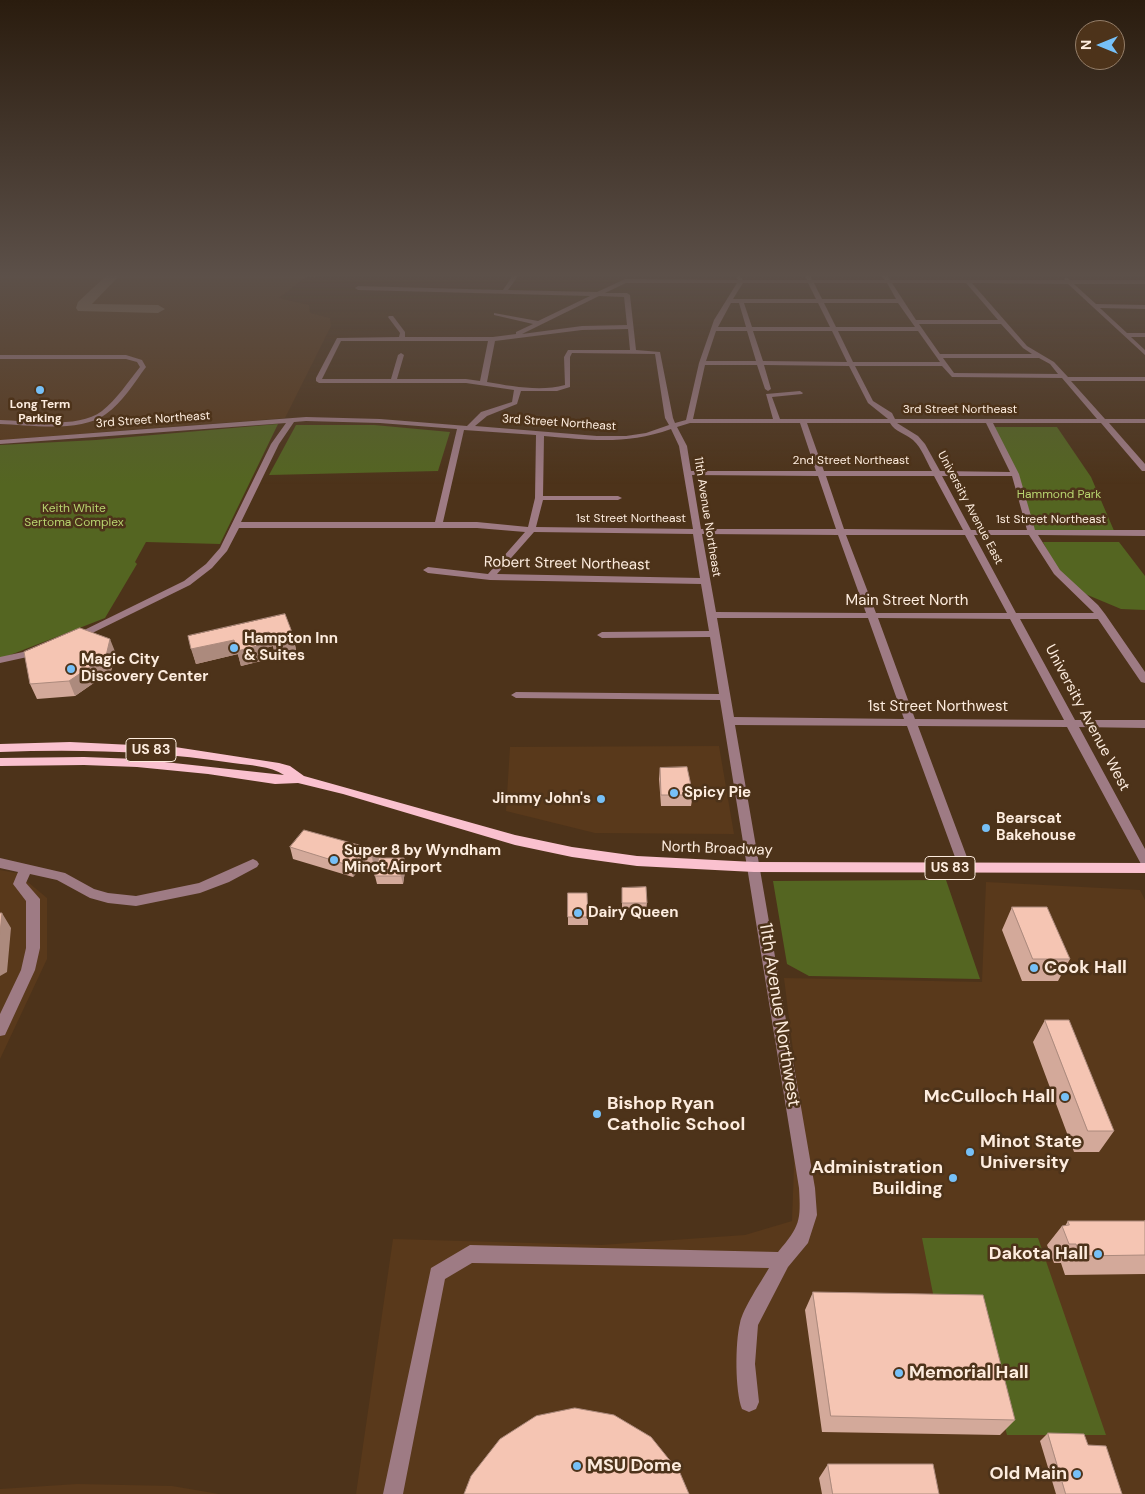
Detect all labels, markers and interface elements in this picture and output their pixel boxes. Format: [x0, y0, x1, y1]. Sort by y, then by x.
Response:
north arrow [1075, 20, 1125, 70]
text: N [1077, 40, 1095, 50]
marker: Long Term Parking [34, 384, 46, 396]
place label: Long Term Parking [10, 398, 70, 426]
street label: 3rd Street Northeast [903, 403, 1017, 417]
street label: 3rd Street Northeast [95, 409, 211, 431]
street label: 3rd Street Northeast [501, 412, 617, 434]
street label: University Avenue East [934, 449, 1006, 567]
street label: 2nd Street Northeast [793, 454, 909, 468]
street label: 11th Avenue Northeast [690, 456, 724, 578]
park label: Hammond Park [1017, 488, 1101, 502]
park label: Keith White Sertoma Complex [24, 502, 124, 530]
street label: 1st Street Northeast [576, 512, 686, 526]
street label: 1st Street Northeast [996, 513, 1106, 527]
street label: Robert Street Northeast [484, 554, 650, 574]
street label: Main Street North [846, 592, 968, 610]
place label: Hampton Inn & Suites [244, 630, 338, 665]
marker: Hampton Inn & Suites [228, 642, 240, 654]
street label: University Avenue West [1041, 642, 1133, 794]
place label: Magic City Discovery Center [81, 651, 208, 686]
marker: Magic City Discovery Center [65, 663, 77, 675]
street label: 1st Street Northwest [868, 698, 1008, 716]
road number: US 83 [126, 738, 176, 762]
place label: Spicy Pie [684, 784, 751, 802]
marker: Spicy Pie [668, 787, 680, 799]
place label: Jimmy John's [492, 790, 591, 808]
marker: Jimmy John's [595, 793, 607, 805]
place label: Bearscat Bakehouse [996, 810, 1076, 845]
marker: Bearscat Bakehouse [980, 822, 992, 834]
street label: North Broadway [661, 838, 773, 860]
place label: Super 8 by Wyndham Minot Airport [344, 842, 501, 877]
marker: Super 8 by Wyndham Minot Airport [328, 854, 340, 866]
road number: US 83 [925, 856, 975, 880]
place label: Dairy Queen [588, 904, 679, 922]
marker: Dairy Queen [572, 907, 584, 919]
street label: 11th Avenue Northwest [754, 922, 804, 1108]
place label: Cook Hall [1044, 957, 1127, 979]
marker: Cook Hall [1028, 962, 1040, 974]
place label: McCulloch Hall [924, 1086, 1055, 1108]
marker: McCulloch Hall [1059, 1091, 1071, 1103]
place label: Bishop Ryan Catholic School [607, 1093, 745, 1136]
marker: Bishop Ryan Catholic School [591, 1108, 603, 1120]
place label: Minot State University [980, 1131, 1082, 1174]
marker: Minot State University [964, 1146, 976, 1158]
place label: Administration Building [811, 1157, 943, 1200]
marker: Administration Building [947, 1172, 959, 1184]
place label: Dakota Hall [989, 1243, 1088, 1265]
marker: Dakota Hall [1092, 1248, 1104, 1260]
place label: Memorial Hall [909, 1362, 1029, 1384]
marker: Memorial Hall [893, 1367, 905, 1379]
place label: MSU Dome [587, 1455, 682, 1477]
marker: MSU Dome [571, 1460, 583, 1472]
place label: Old Main [990, 1463, 1067, 1485]
marker: Old Main [1071, 1468, 1083, 1480]

